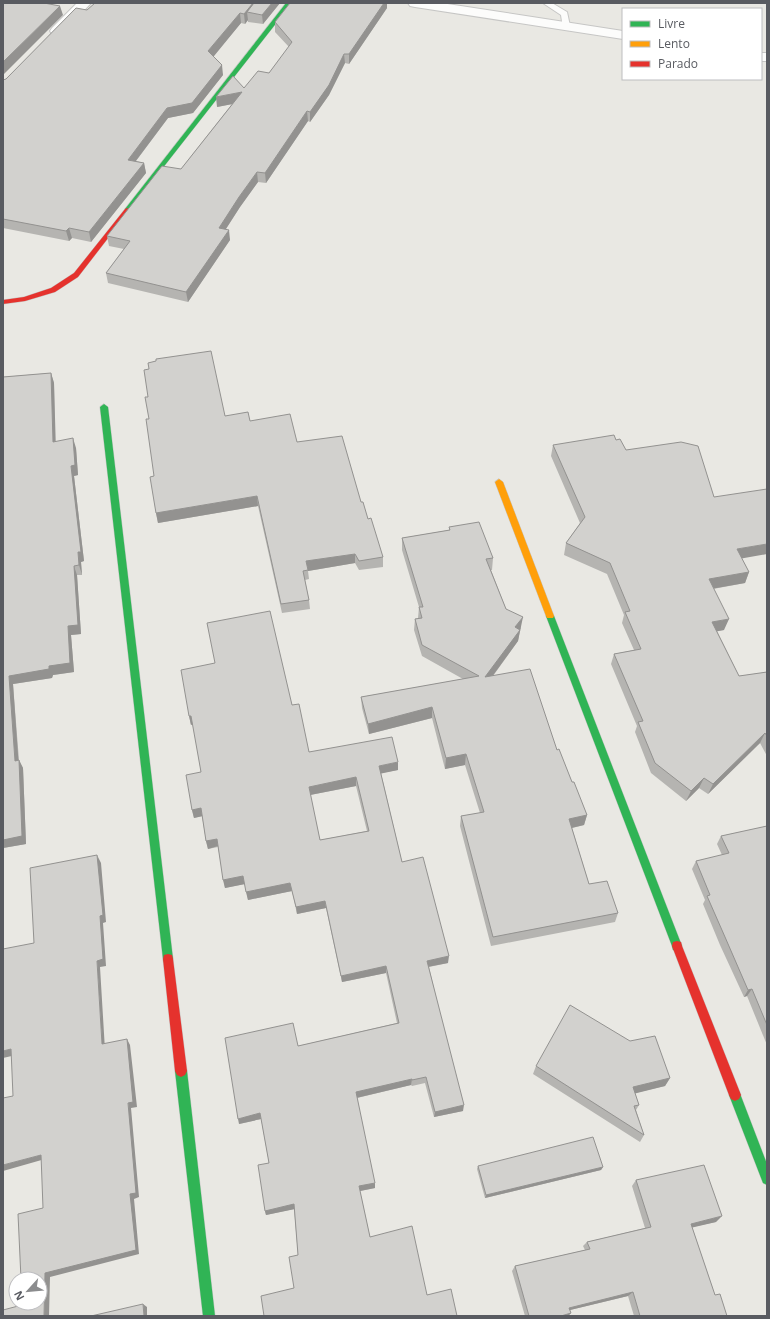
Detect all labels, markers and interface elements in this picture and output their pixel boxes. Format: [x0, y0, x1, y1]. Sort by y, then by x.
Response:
legend [622, 8, 762, 80]
text: Livre [658, 15, 685, 32]
text: Lento [658, 35, 690, 52]
text: Parado [658, 55, 698, 72]
north arrow [8, 1271, 48, 1311]
text: N [10, 1288, 27, 1303]

